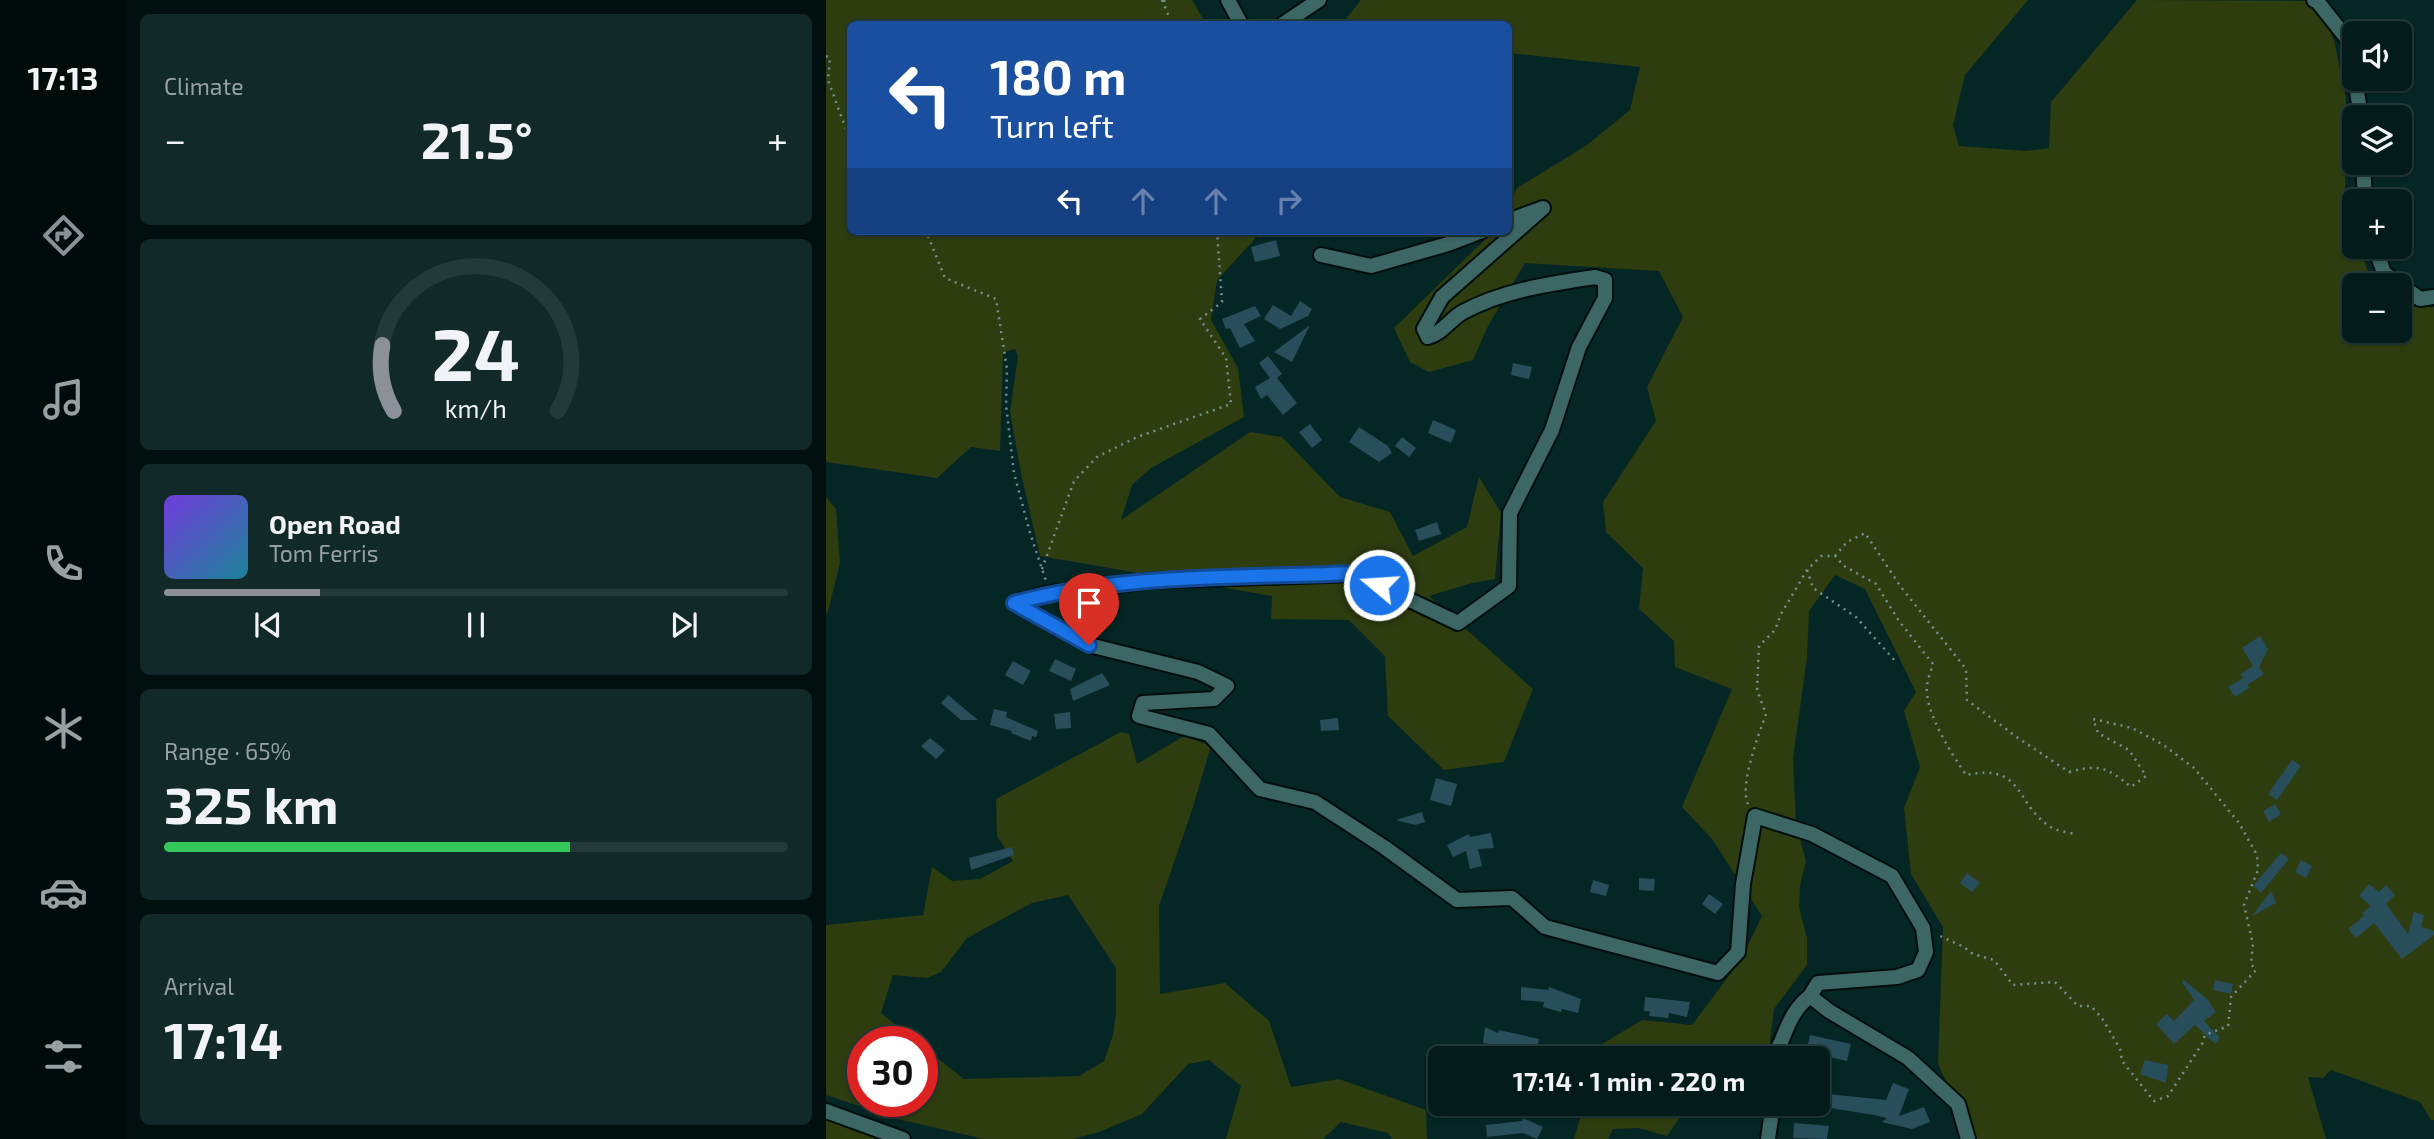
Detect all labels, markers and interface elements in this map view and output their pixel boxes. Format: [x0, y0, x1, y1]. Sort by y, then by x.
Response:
map controls [2342, 21, 2412, 343]
button: sound [2342, 21, 2412, 91]
text: 180 m [990, 46, 1126, 105]
icon: left [875, 49, 966, 140]
text: 17:13 [28, 58, 98, 96]
text: Climate [164, 72, 244, 100]
button: layers [2342, 105, 2412, 175]
text: Turn left [990, 106, 1114, 144]
text: 21.5° [421, 107, 533, 169]
text: − [164, 116, 186, 162]
text: + [767, 116, 788, 162]
icon: left [1051, 182, 1089, 220]
icon: ahead [1124, 182, 1162, 220]
icon: ahead [1197, 182, 1235, 220]
icon: right [1270, 182, 1308, 220]
button: + [2342, 189, 2412, 259]
icon: directions [39, 211, 88, 260]
button: − [2342, 273, 2412, 343]
text: 24 [432, 308, 520, 396]
icon: music [39, 375, 88, 424]
text: km/h [445, 392, 507, 422]
text: Open Road [269, 508, 401, 539]
icon: phone [39, 539, 88, 588]
text: Tom Ferris [269, 539, 378, 567]
position arrow [1342, 548, 1416, 622]
pin [1059, 573, 1119, 645]
icon: arrive [1070, 584, 1108, 622]
icon: previous [249, 606, 287, 644]
icon: pause [457, 606, 495, 644]
icon: next [665, 606, 703, 644]
icon: climate [39, 704, 88, 753]
text: Range · 65% [164, 737, 291, 765]
text: 325 km [164, 772, 339, 834]
icon: car [39, 868, 88, 917]
text: Arrival [164, 972, 234, 1000]
text: 17:14 [164, 1007, 283, 1069]
speed limit sign: 30 [847, 1026, 938, 1117]
icon: filters [39, 1032, 88, 1081]
text: 17:14 · 1 min · 220 m [1513, 1065, 1745, 1096]

